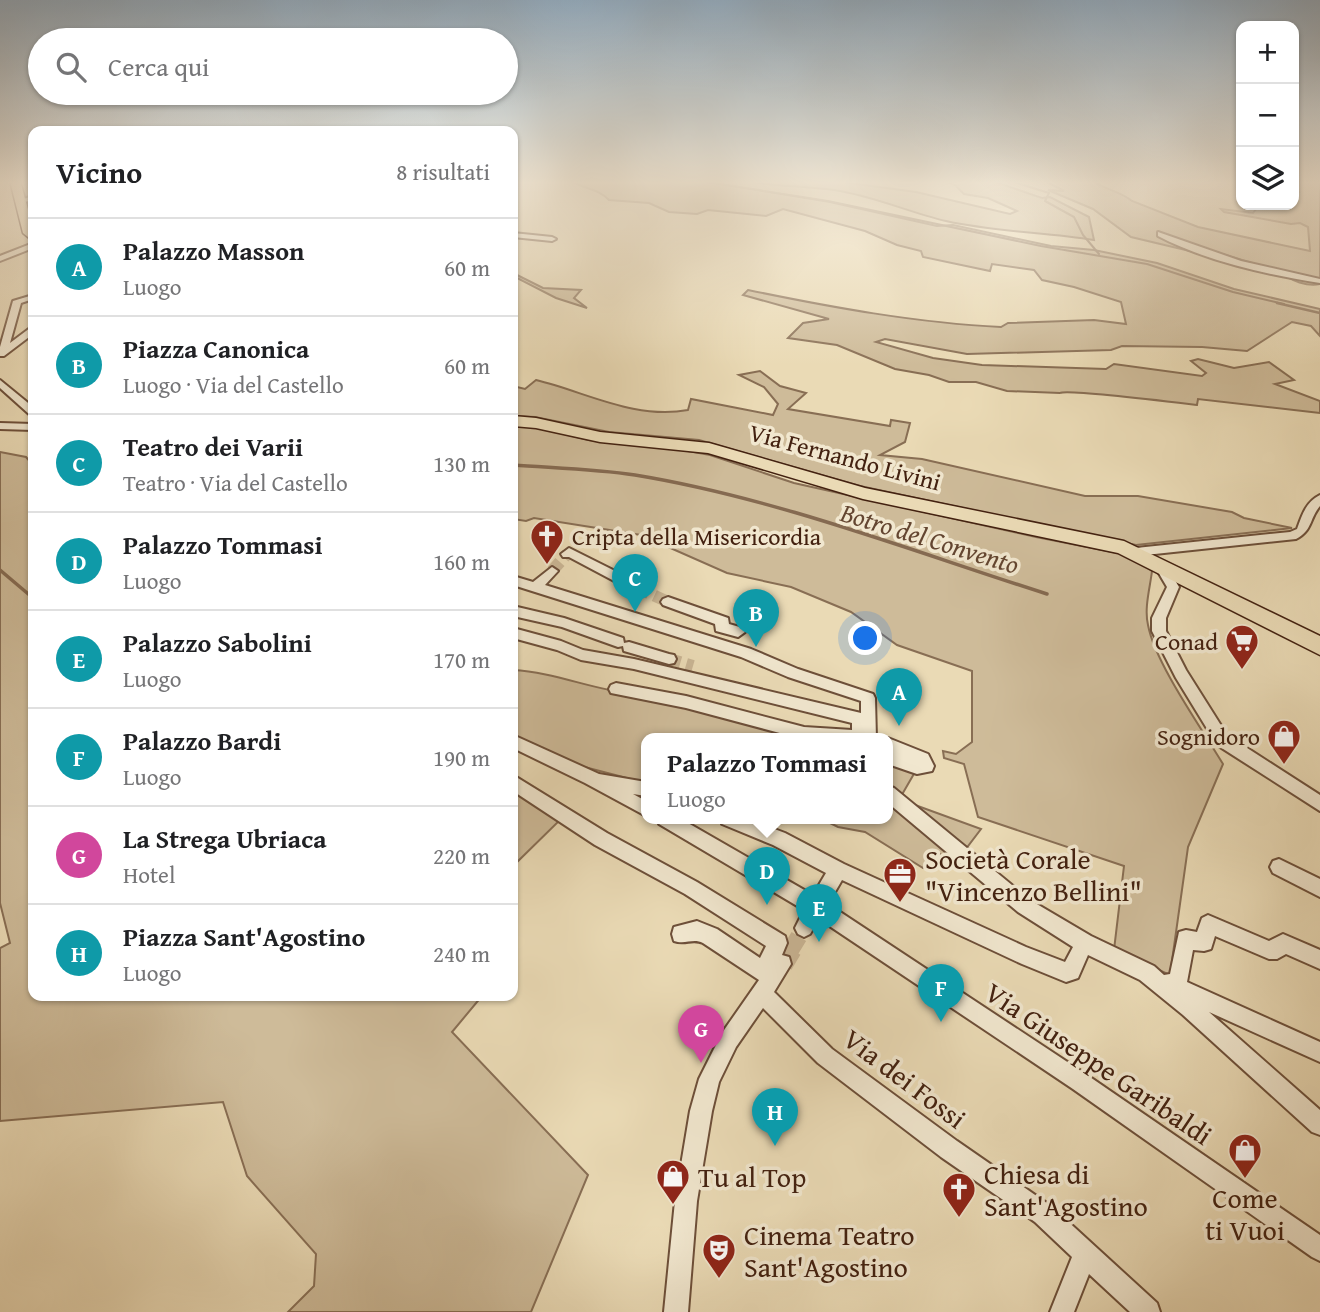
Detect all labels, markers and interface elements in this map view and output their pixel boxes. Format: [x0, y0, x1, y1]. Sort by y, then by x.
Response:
map controls [1236, 21, 1299, 210]
button: + [1236, 21, 1299, 84]
search box [28, 28, 518, 105]
text: Cerca qui [108, 47, 209, 86]
icon: search [52, 48, 90, 86]
button: − [1236, 84, 1299, 147]
button: layers [1236, 147, 1299, 210]
text: Vicino [56, 150, 142, 194]
text: 8 risultati [396, 155, 490, 188]
text: Palazzo Masson [123, 231, 304, 270]
text: A [72, 251, 86, 284]
text: 60 m [444, 251, 490, 284]
text: Luogo [123, 270, 182, 303]
text: Piazza Canonica [123, 329, 309, 368]
text: B [72, 349, 86, 382]
text: 60 m [444, 349, 490, 382]
text: Luogo · Via del Castello [123, 368, 344, 401]
street label: Via Fernando Livini [745, 415, 945, 499]
text: Teatro dei Varii [123, 427, 303, 466]
text: C [72, 447, 86, 480]
text: 130 m [433, 447, 490, 480]
text: Teatro · Via del Castello [123, 466, 348, 499]
water label: Botro del Convento [835, 492, 1024, 584]
church icon: Cripta della Misericordia [528, 517, 566, 566]
place label: Cripta della Misericordia [572, 519, 822, 554]
text: Palazzo Tommasi [123, 525, 322, 564]
text: D [72, 545, 86, 578]
text: 160 m [433, 545, 490, 578]
pin: C [612, 554, 658, 612]
text: Luogo [123, 564, 182, 597]
pin: B [733, 589, 779, 647]
your location [848, 621, 882, 655]
supermarket icon: Conad [1223, 622, 1261, 671]
text: Palazzo Sabolini [123, 623, 312, 662]
place label: Conad [1155, 624, 1218, 659]
text: E [73, 643, 85, 676]
text: 170 m [433, 643, 490, 676]
text: Luogo [123, 662, 182, 695]
pin: A [876, 668, 922, 726]
shop icon: Sognidoro [1265, 717, 1303, 766]
place label: Sognidoro [1157, 719, 1260, 754]
text: Palazzo Bardi [123, 721, 281, 760]
popup [641, 733, 893, 824]
text: F [73, 741, 85, 774]
text: 190 m [433, 741, 490, 774]
text: Palazzo Tommasi [667, 743, 867, 782]
text: Luogo [123, 760, 182, 793]
text: Luogo [667, 782, 726, 815]
text: La Strega Ubriaca [123, 819, 327, 858]
place label: Società Corale "Vincenzo Bellini" [925, 838, 1142, 911]
text: G [72, 839, 86, 872]
text: 220 m [433, 839, 490, 872]
pin: D [744, 847, 790, 905]
office icon: Società Corale "Vincenzo Bellini" [881, 855, 919, 904]
text: Hotel [123, 858, 175, 891]
pin: E [796, 884, 842, 942]
text: Piazza Sant'Agostino [123, 917, 365, 956]
text: H [71, 937, 87, 970]
text: 240 m [433, 937, 490, 970]
text: Luogo [123, 956, 182, 989]
pin: F [918, 964, 964, 1022]
street label: Via Giuseppe Garibaldi [977, 972, 1221, 1155]
pin: G [678, 1005, 724, 1063]
street label: Via dei Fossi [835, 1018, 975, 1138]
pin: H [752, 1088, 798, 1146]
shop icon: Come ti Vuoi [1226, 1131, 1264, 1180]
place label: Chiesa di Sant'Agostino [984, 1153, 1148, 1226]
place label: Tu al Top [698, 1156, 806, 1197]
shop icon: Tu al Top [654, 1157, 692, 1206]
church icon: Chiesa di Sant'Agostino [940, 1170, 978, 1219]
place label: Come ti Vuoi [1205, 1177, 1285, 1250]
place label: Cinema Teatro Sant'Agostino [744, 1214, 914, 1287]
theatre icon: Cinema Teatro Sant'Agostino [700, 1231, 738, 1280]

